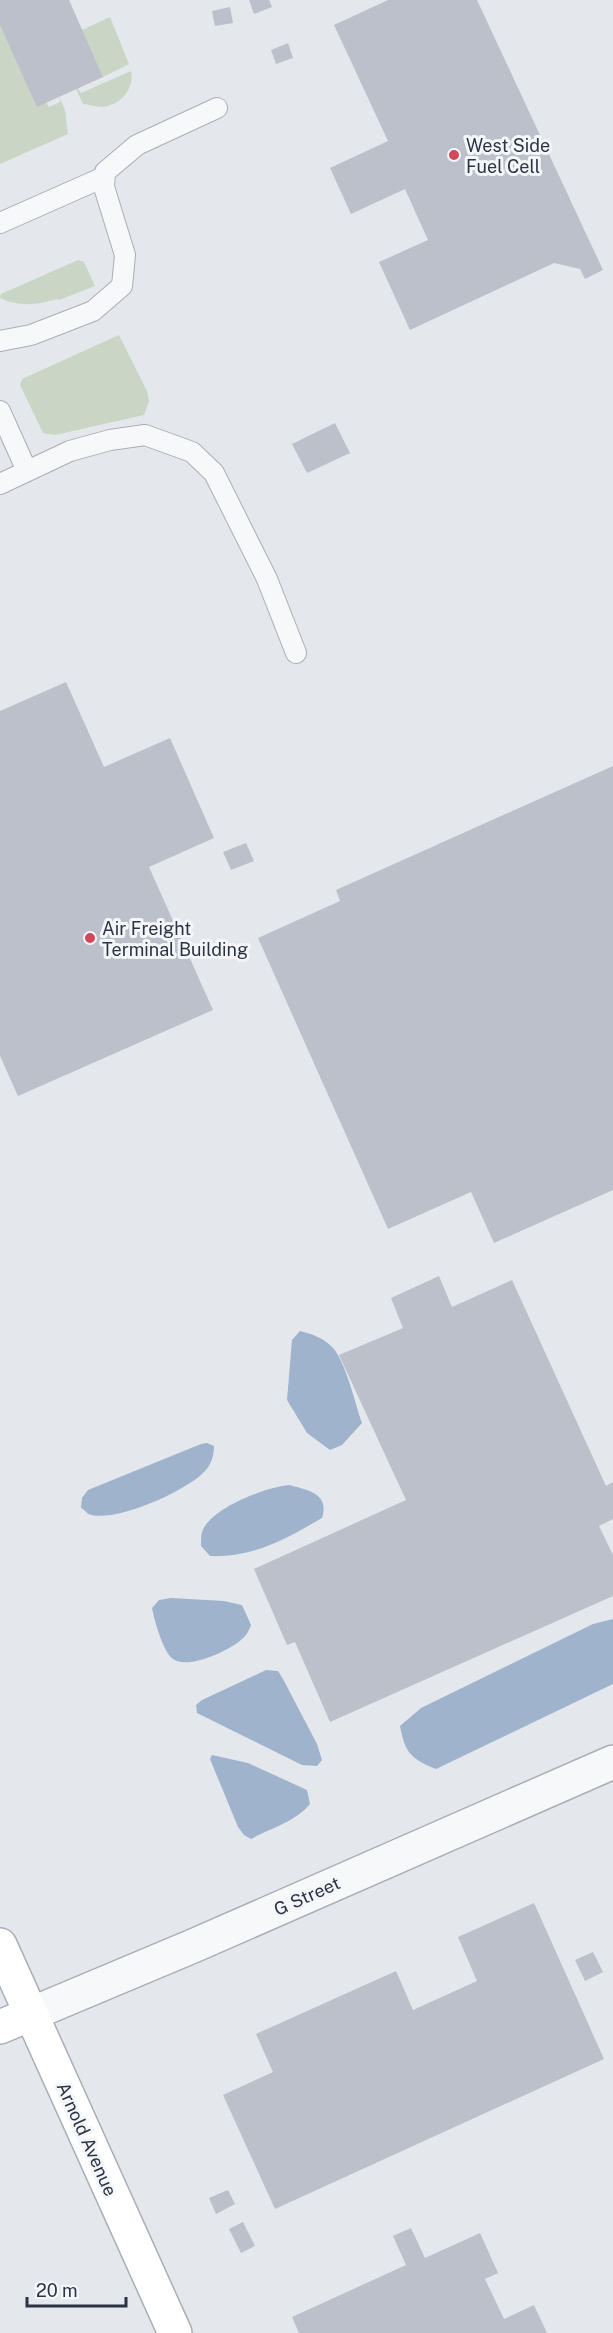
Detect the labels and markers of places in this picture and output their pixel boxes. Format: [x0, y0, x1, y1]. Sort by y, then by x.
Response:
place label: West Side Fuel Cell [466, 135, 550, 177]
marker: West Side Fuel Cell [447, 148, 461, 162]
place label: Air Freight Terminal Building [102, 918, 248, 960]
marker: Air Freight Terminal Building [83, 931, 97, 945]

